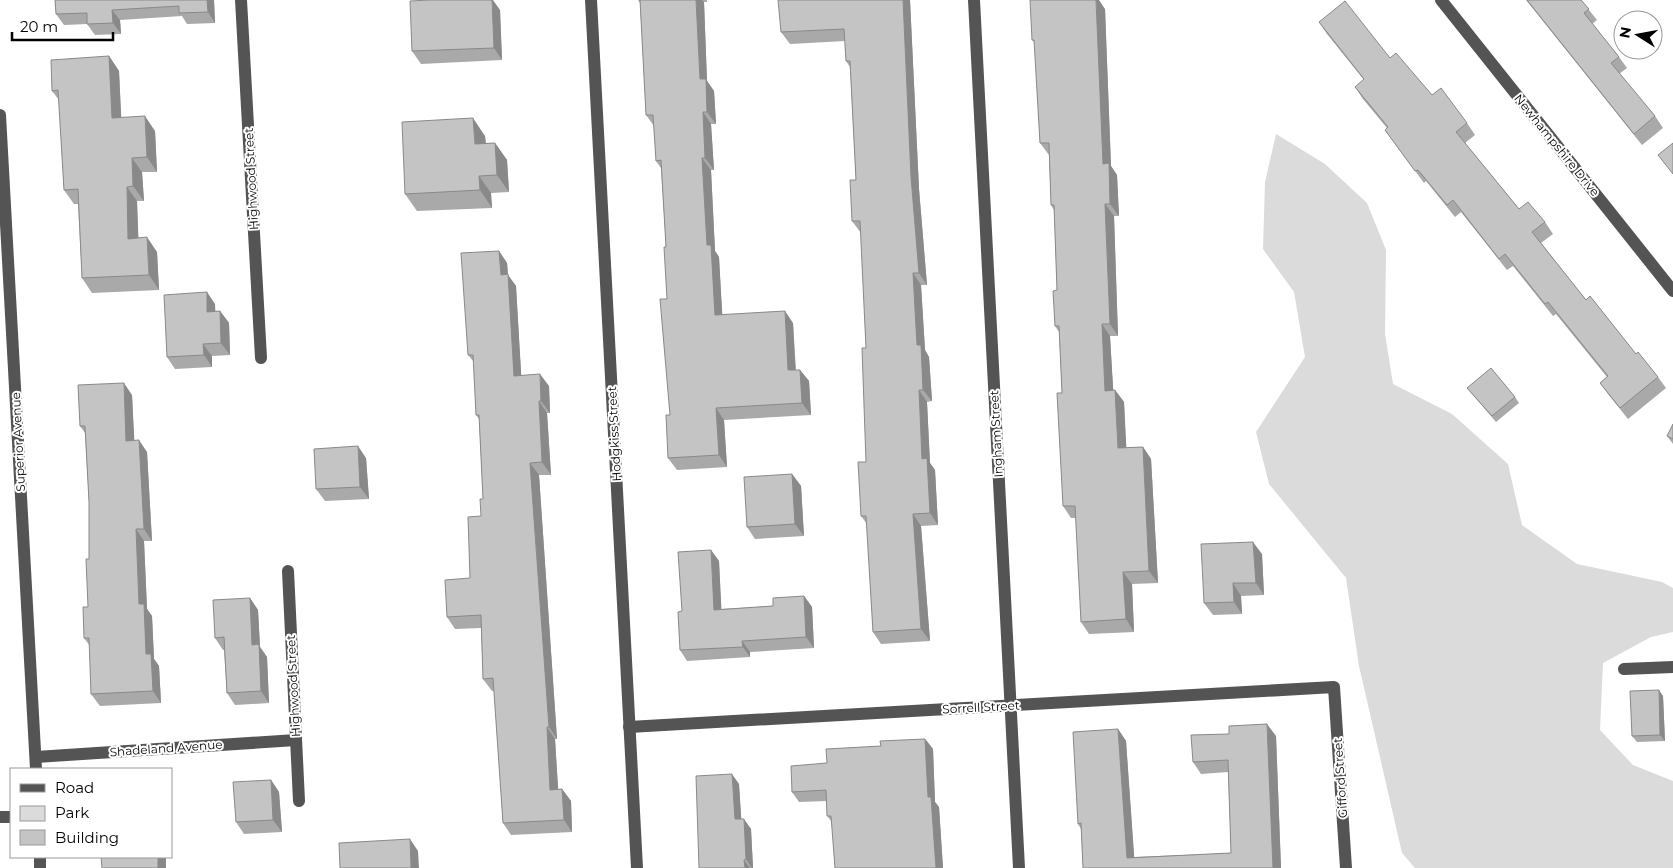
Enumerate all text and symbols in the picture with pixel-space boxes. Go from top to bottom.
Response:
scale bar [12,10,114,42]
north arrow [1613,10,1663,60]
text: 20 m [20,17,58,36]
text: N [1615,25,1635,40]
street label: Newhampshire Drive [1511,91,1603,199]
street label: Highwood Street [241,127,261,230]
street label: Hodgkiss Street [604,386,624,482]
street label: Ingham Street [986,390,1006,478]
street label: Superior Avenue [8,392,28,492]
street label: Highwood Street [283,634,303,737]
street label: Sorrell Street [942,697,1020,717]
street label: Shadeland Avenue [109,737,223,759]
street label: Gifford Street [1330,737,1350,819]
legend [10,768,172,858]
text: Road [55,778,94,797]
text: Park [55,803,89,822]
text: Building [55,828,119,847]

